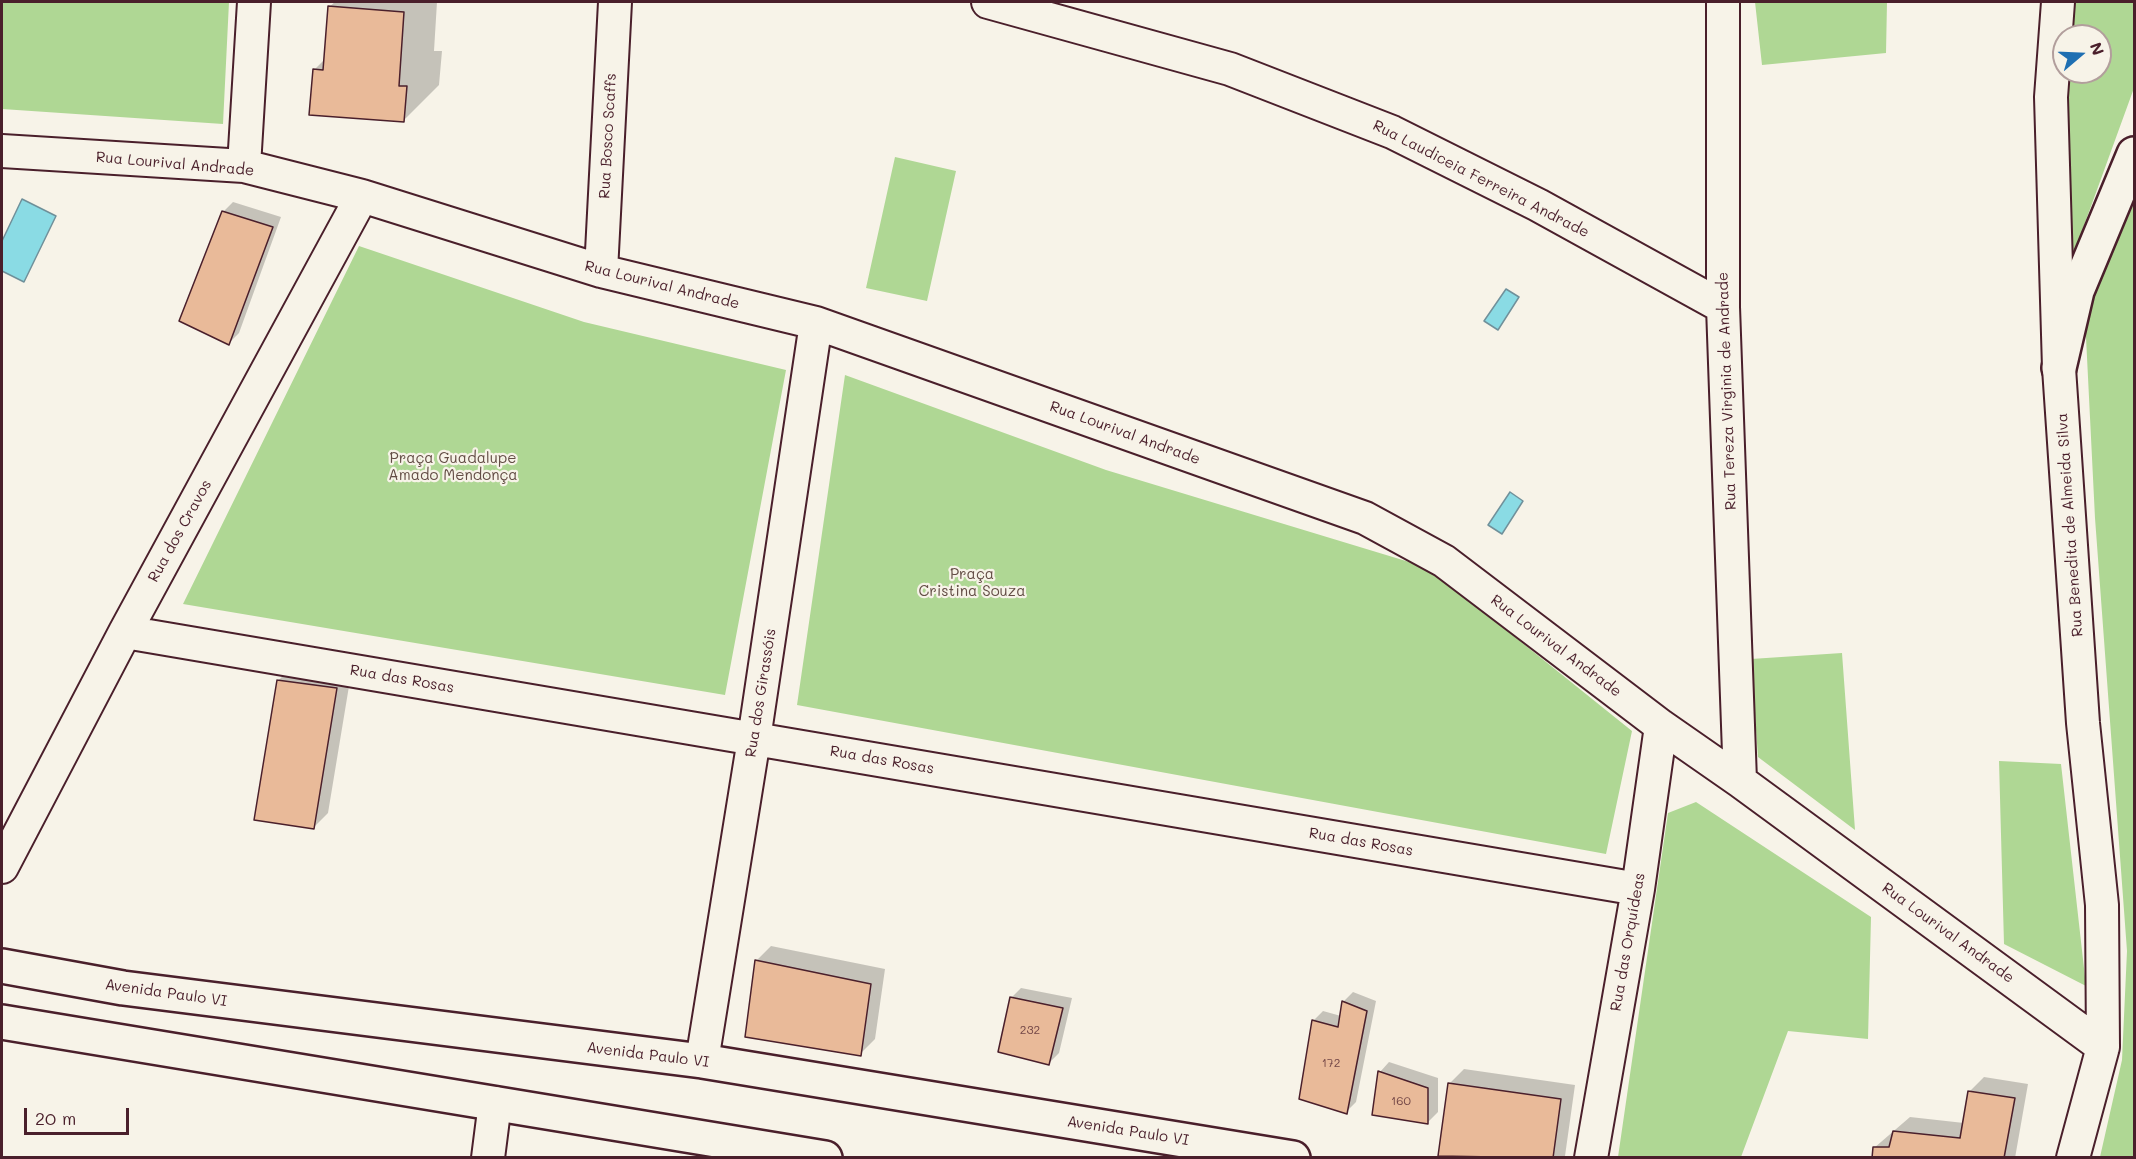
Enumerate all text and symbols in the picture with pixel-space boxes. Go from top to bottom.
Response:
north arrow [2052,24,2112,84]
text: N [2086,39,2110,58]
street label: Rua Bosco Scaffs [596,73,620,199]
street label: Rua Laudiceia Ferreira Andrade [1370,116,1592,242]
street label: Rua Lourival Andrade [95,148,255,180]
street label: Rua Lourival Andrade [583,257,741,313]
street label: Rua Tereza Virginia de Andrade [1714,272,1740,510]
street label: Rua Lourival Andrade [1047,397,1203,469]
street label: Rua Benedita de Almeida Silva [2053,412,2087,638]
park label: Praça Guadalupe Amado Mendonça [388,449,518,484]
street label: Rua dos Cravos [144,477,216,585]
park label: Praça Cristina Souza [919,565,1025,600]
street label: Rua Lourival Andrade [1487,591,1625,701]
street label: Rua dos Girassóis [742,627,780,759]
street label: Rua das Rosas [349,661,455,697]
street label: Rua das Rosas [829,742,935,778]
street label: Rua das Rosas [1308,824,1414,860]
street label: Rua das Orquídeas [1607,871,1649,1013]
street label: Rua Lourival Andrade [1878,879,2018,987]
street label: Avenida Paulo VI [104,976,228,1010]
house number: 232 [1020,1023,1040,1037]
street label: Avenida Paulo VI [586,1039,710,1071]
house number: 172 [1322,1056,1340,1070]
house number: 160 [1391,1094,1411,1108]
scale bar [27,1096,132,1134]
text: 20 m [35,1106,76,1130]
street label: Avenida Paulo VI [1066,1112,1190,1150]

